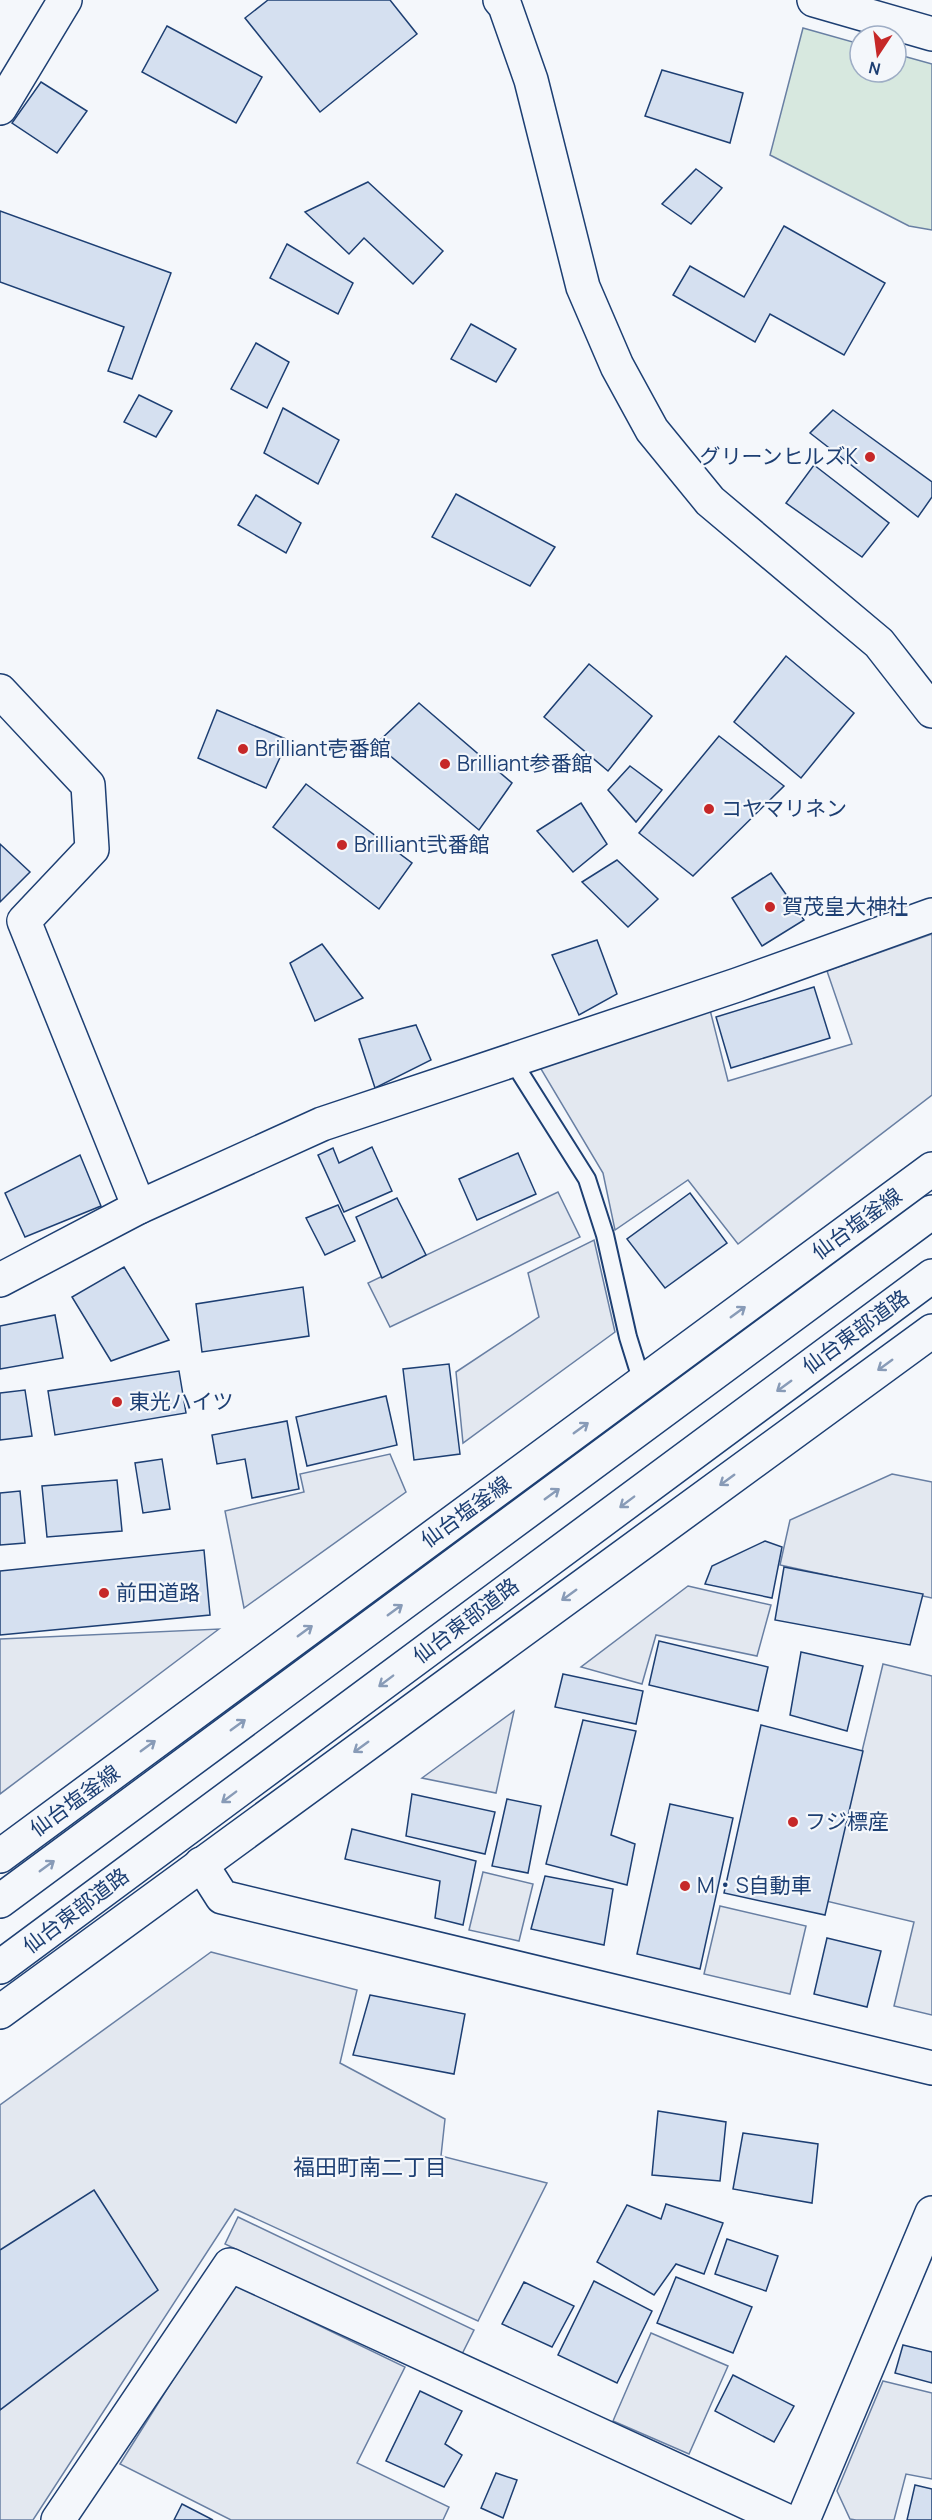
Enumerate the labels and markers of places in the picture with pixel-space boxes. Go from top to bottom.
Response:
place label: グリーンヒルズK [700,442,859,470]
marker: グリーンヒルズK [863,450,877,464]
place label: Brilliant壱番館 [255,734,391,762]
marker: Brilliant壱番館 [236,742,250,756]
place label: Brilliant参番館 [457,749,593,777]
marker: Brilliant参番館 [438,757,452,771]
place label: コヤマリネン [721,794,847,822]
marker: コヤマリネン [702,802,716,816]
place label: Brilliant弐番館 [354,830,490,858]
marker: Brilliant弐番館 [335,838,349,852]
place label: 賀茂皇大神社 [782,892,908,920]
marker: 賀茂皇大神社 [763,900,777,914]
place label: 東光ハイツ [129,1387,234,1415]
marker: 東光ハイツ [110,1395,124,1409]
place label: 前田道路 [116,1578,200,1606]
marker: 前田道路 [97,1586,111,1600]
place label: フジ標産 [805,1807,889,1835]
marker: フジ標産 [786,1815,800,1829]
place label: M・S自動車 [697,1871,812,1899]
marker: M・S自動車 [678,1879,692,1893]

